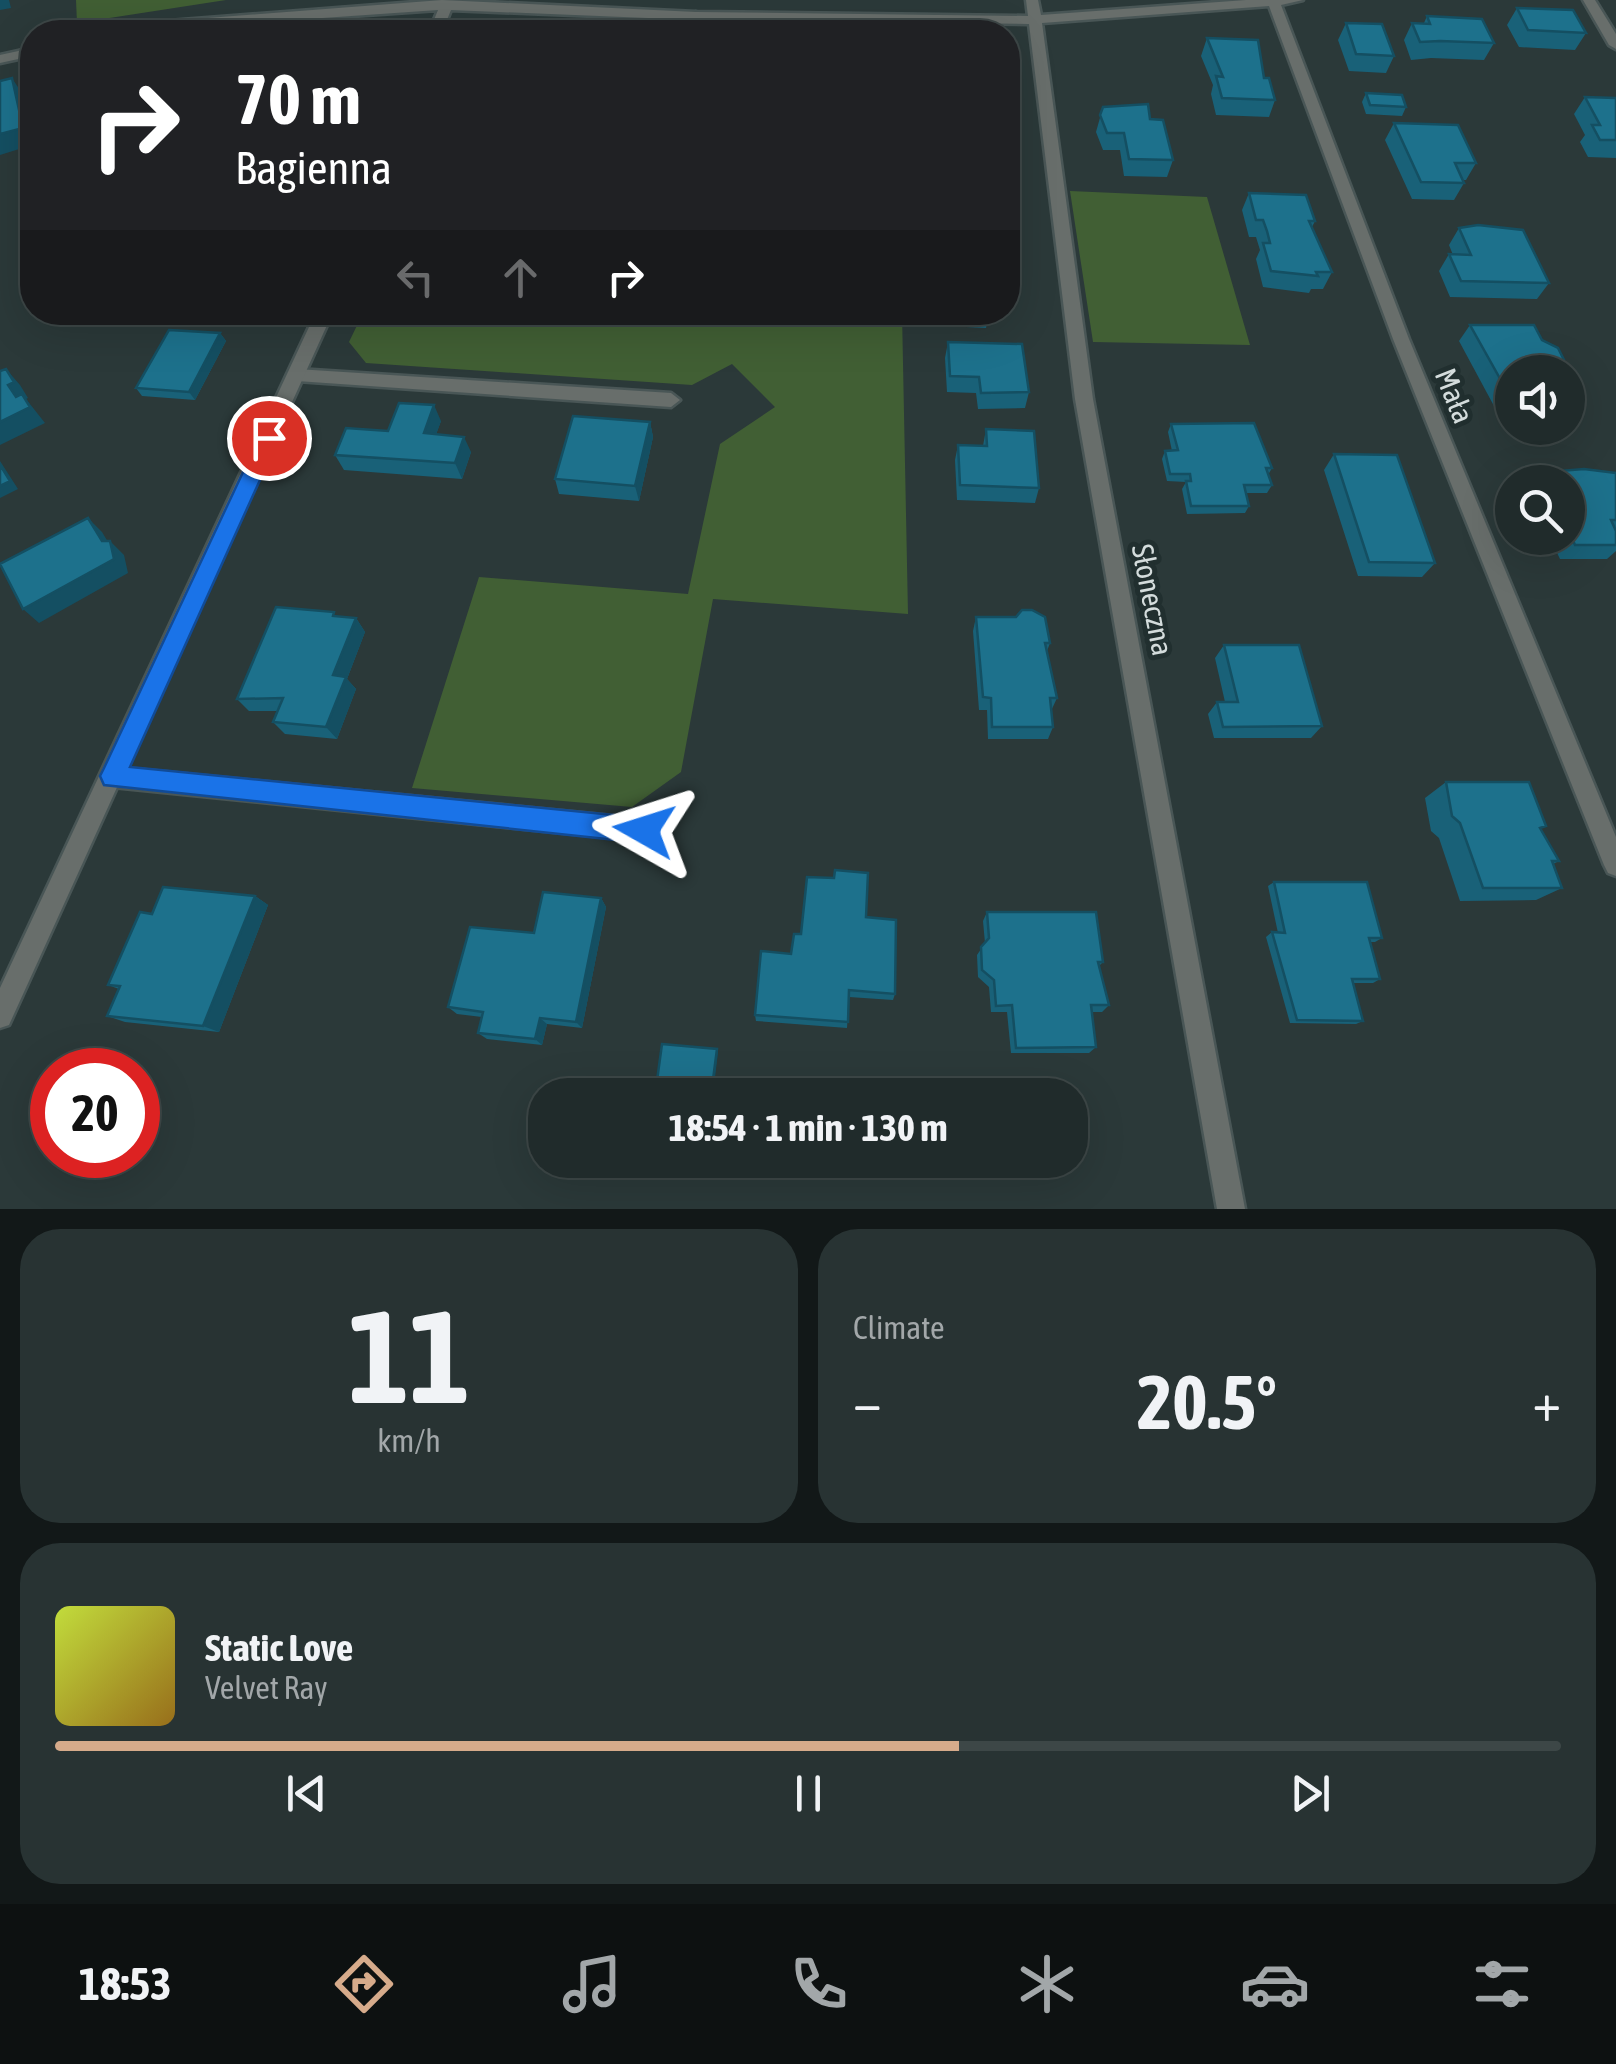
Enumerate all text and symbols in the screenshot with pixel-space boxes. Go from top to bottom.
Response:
text: 70 m [235,59,361,139]
icon: right [70,60,200,190]
text: Bagienna [235,142,392,194]
icon: left [388,250,443,305]
icon: ahead [493,250,548,305]
icon: right [598,250,653,305]
map controls [1495,355,1585,555]
button: sound [1495,355,1585,445]
street label: Mała [1429,363,1481,428]
pin [227,396,312,481]
icon: arrive [242,411,297,466]
button: search [1495,465,1585,555]
street label: Słoneczna [1126,541,1180,658]
position arrow [592,778,696,882]
speed limit sign: 20 [30,1048,160,1178]
text: 18:54 · 1 min · 130 m [668,1106,948,1149]
text: 11 [348,1282,470,1431]
text: Climate [853,1309,945,1346]
text: 20.5° [1137,1359,1277,1445]
text: − [853,1370,882,1433]
text: + [1532,1370,1561,1433]
text: km/h [377,1422,441,1459]
text: Static Love [205,1626,353,1669]
text: Velvet Ray [205,1669,327,1706]
icon: previous [279,1766,334,1821]
icon: pause [781,1766,836,1821]
icon: next [1283,1766,1338,1821]
icon: directions [329,1949,399,2019]
icon: music [557,1949,627,2019]
icon: phone [784,1949,854,2019]
icon: climate [1012,1949,1082,2019]
icon: car [1240,1949,1310,2019]
icon: filters [1467,1949,1537,2019]
text: 18:53 [79,1958,171,2010]

